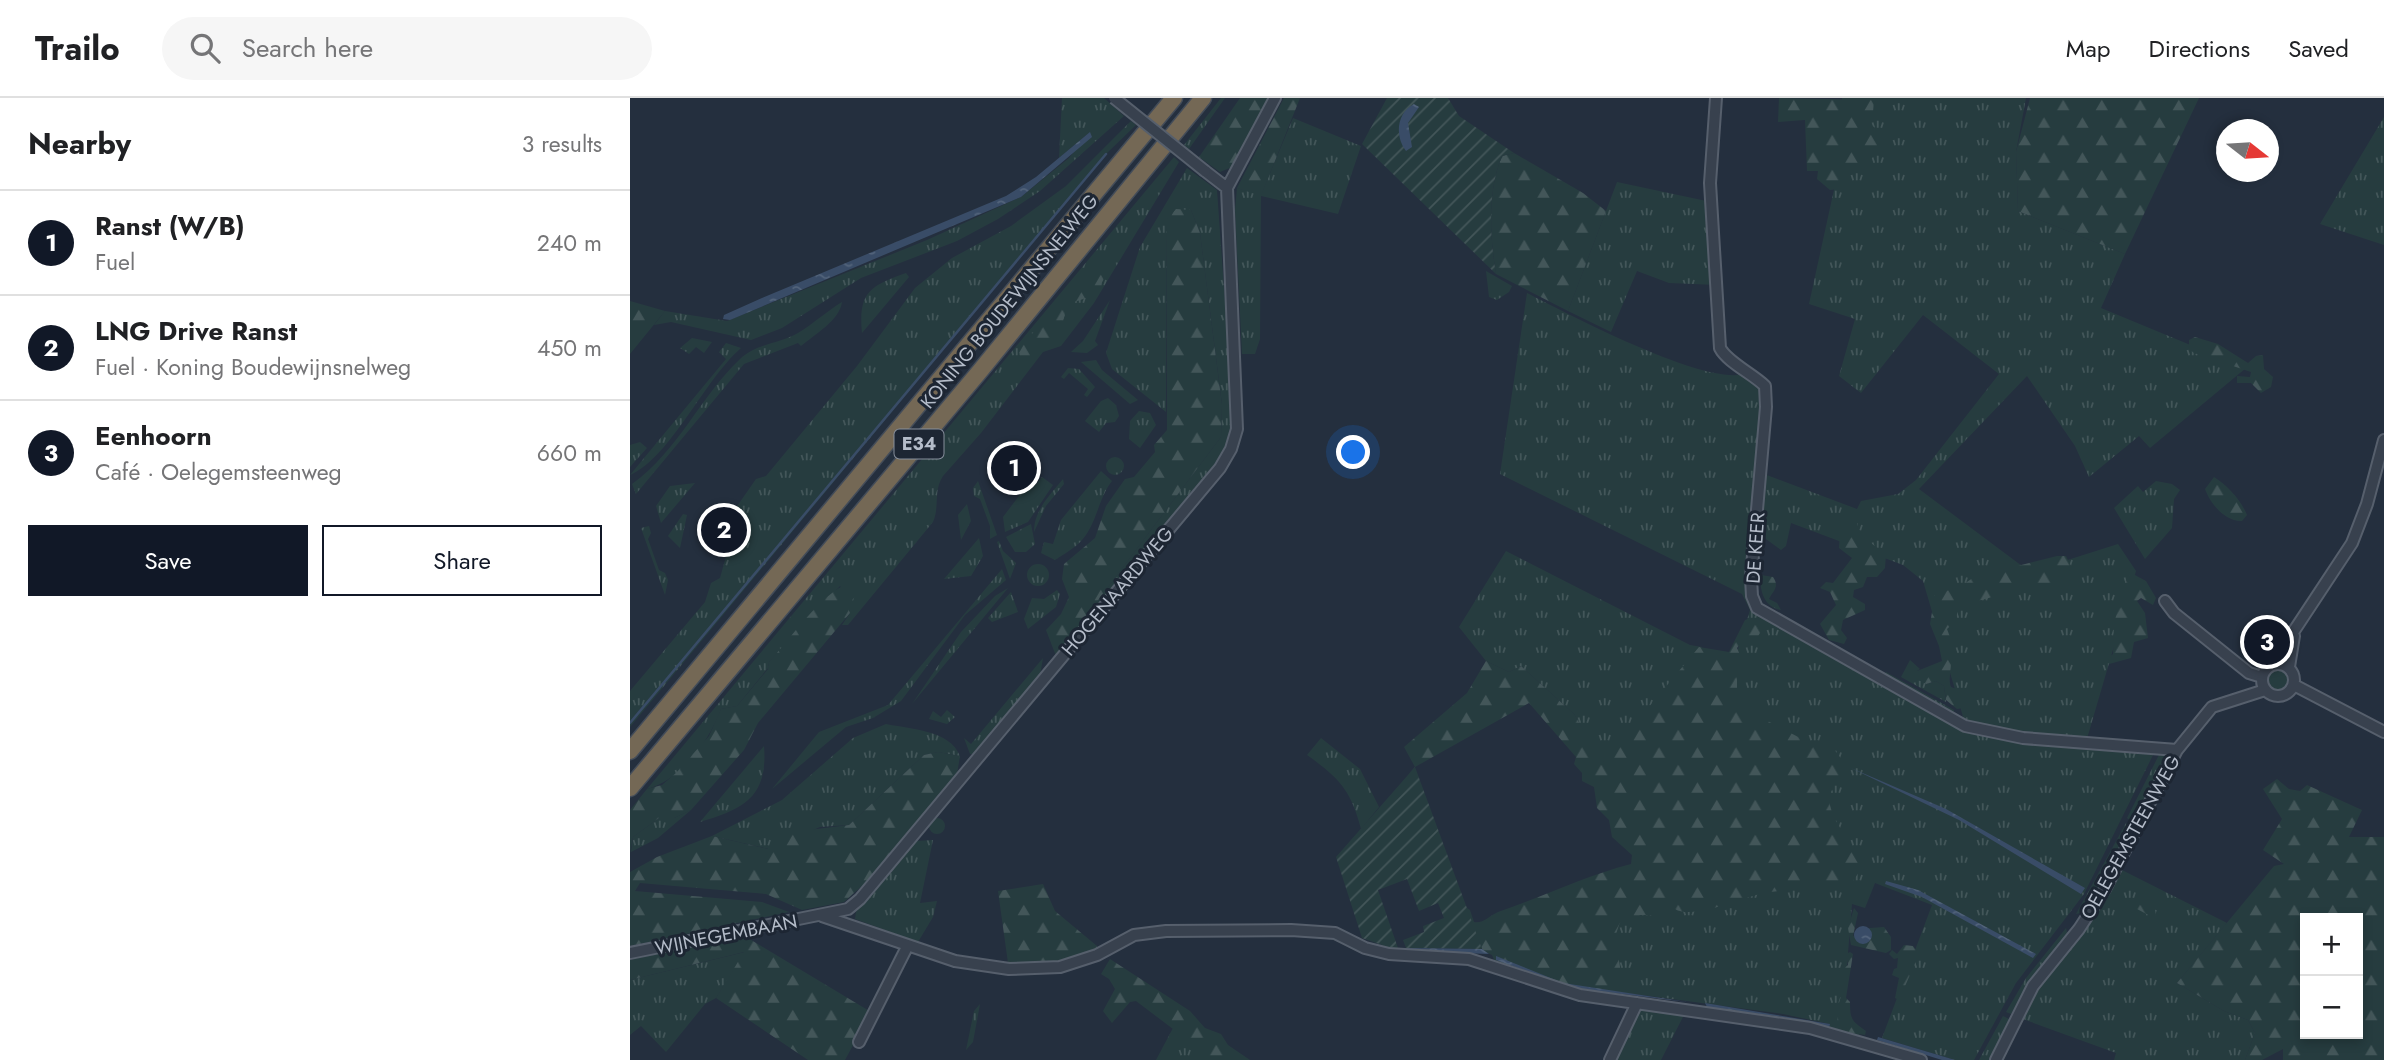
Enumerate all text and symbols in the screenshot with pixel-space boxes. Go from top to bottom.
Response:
search box [162,17,652,80]
text: Trailo [35,25,120,72]
icon: search [186,29,224,67]
text: Search here [242,29,373,67]
text: Map [2066,31,2111,66]
text: Directions [2149,31,2250,66]
text: Saved [2288,31,2349,66]
north arrow [2216,119,2279,182]
text: Nearby [28,122,131,165]
text: 3 results [522,127,602,161]
street label: KONING BOUDEWIJNSNELWEG [914,188,1105,414]
text: Ranst (W/B) [95,207,245,245]
text: 1 [45,226,57,260]
text: 240 m [537,226,602,260]
text: Fuel [95,245,135,279]
text: LNG Drive Ranst [95,312,297,350]
text: 2 [43,331,59,365]
text: 450 m [537,331,602,365]
text: Fuel · Koning Boudewijnsnelweg [95,350,411,384]
text: Eenhoorn [95,417,212,455]
road number: E34 [894,430,944,458]
your location [1336,435,1370,469]
text: 3 [44,436,58,470]
text: 660 m [537,436,602,470]
pin: 1 [991,442,1037,494]
text: Café · Oelegemsteenweg [95,455,342,489]
pin: 2 [701,504,747,556]
street label: DE KEER [1740,511,1771,585]
street label: HOGENAARDWEG [1055,521,1180,662]
button: Save [28,525,308,596]
button: Share [322,525,602,596]
pin: 3 [2244,616,2290,668]
street label: OELEGEMSTEENWEG [2074,750,2187,924]
street label: WIJNEGEMBAAN [653,907,800,962]
map controls [2300,913,2363,1039]
button: + [2300,913,2363,976]
button: − [2300,976,2363,1039]

